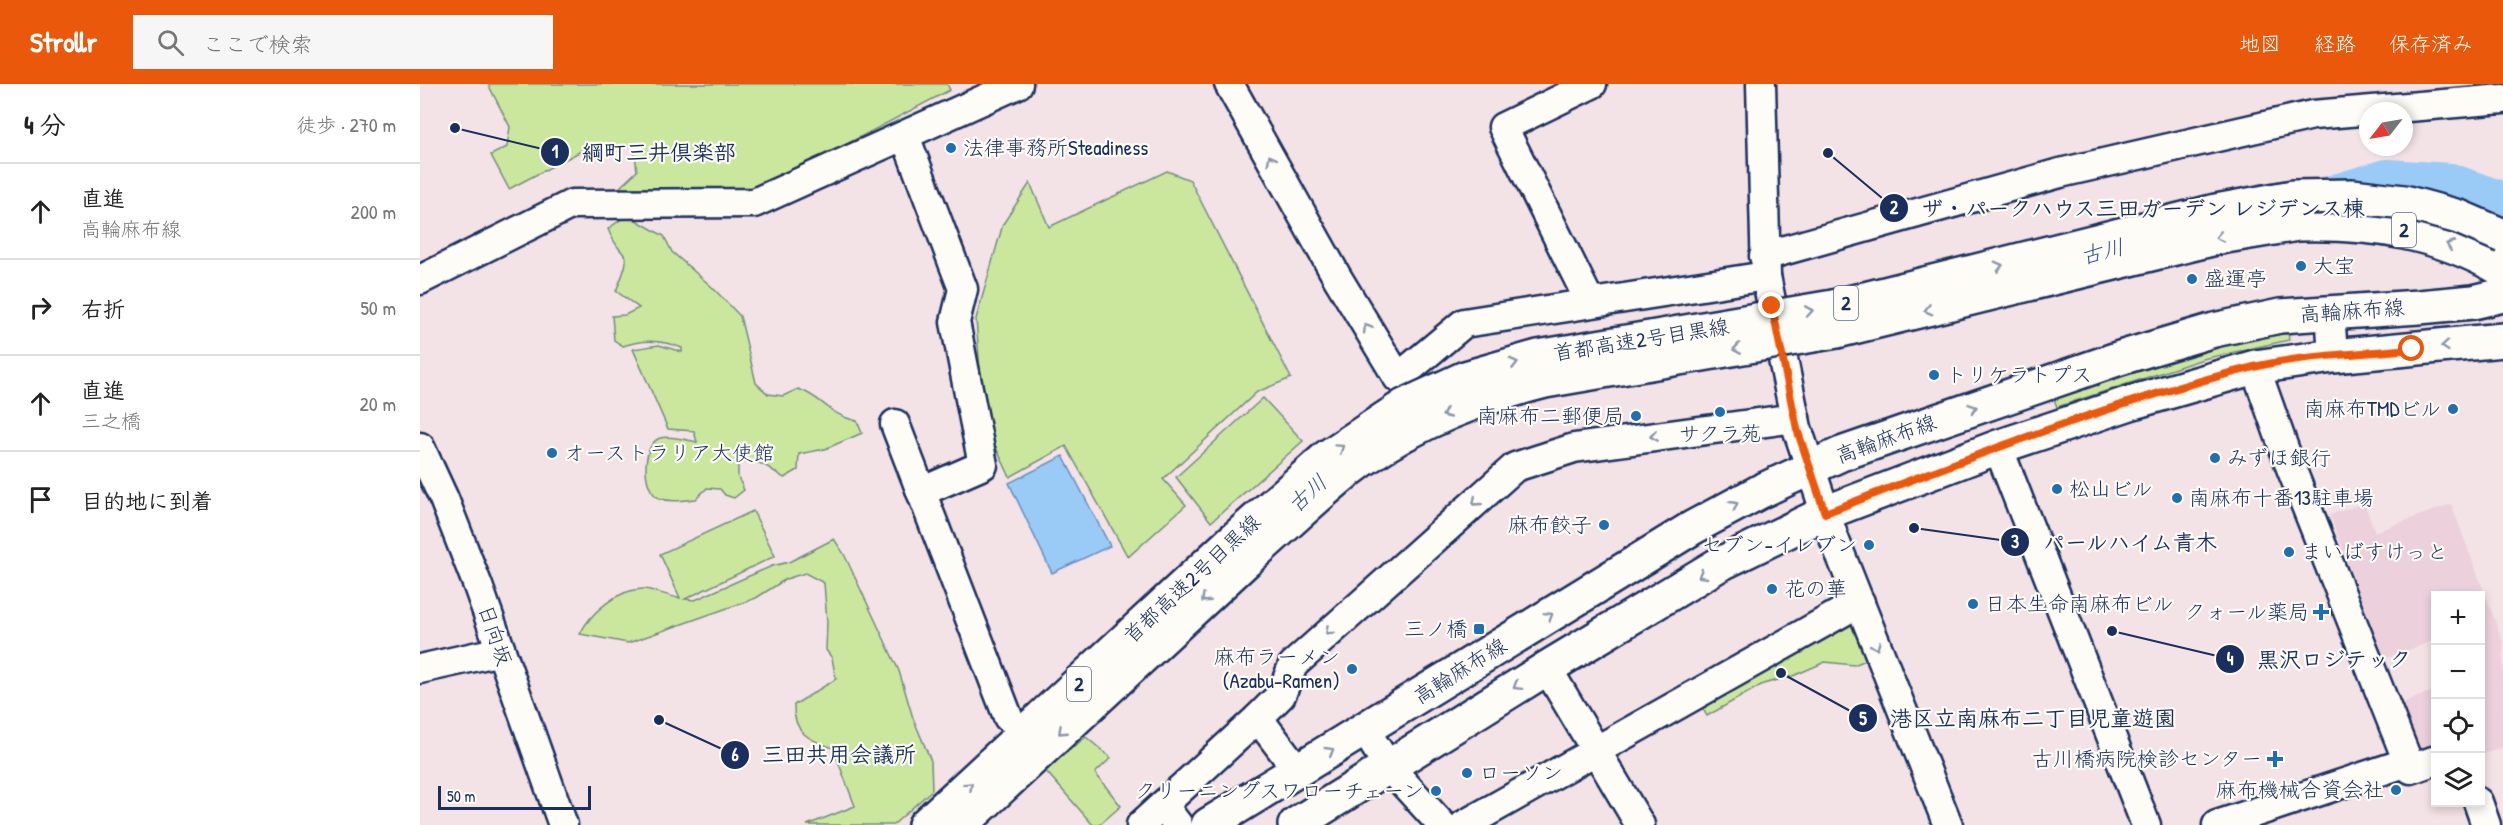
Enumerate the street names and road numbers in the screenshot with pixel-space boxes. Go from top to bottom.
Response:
road number: 2 [2392,213,2416,247]
road number: 2 [1834,286,1858,320]
street label: 高輪麻布線 [2299,292,2405,329]
street label: 首都高速2号目黒線 [1551,311,1731,368]
street label: 高輪麻布線 [1832,407,1940,470]
street label: 首都高速2号目黒線 [1117,507,1267,650]
street label: 日向坂 [472,600,519,669]
street label: 高輪麻布線 [1408,630,1512,711]
road number: 2 [1067,667,1091,701]

